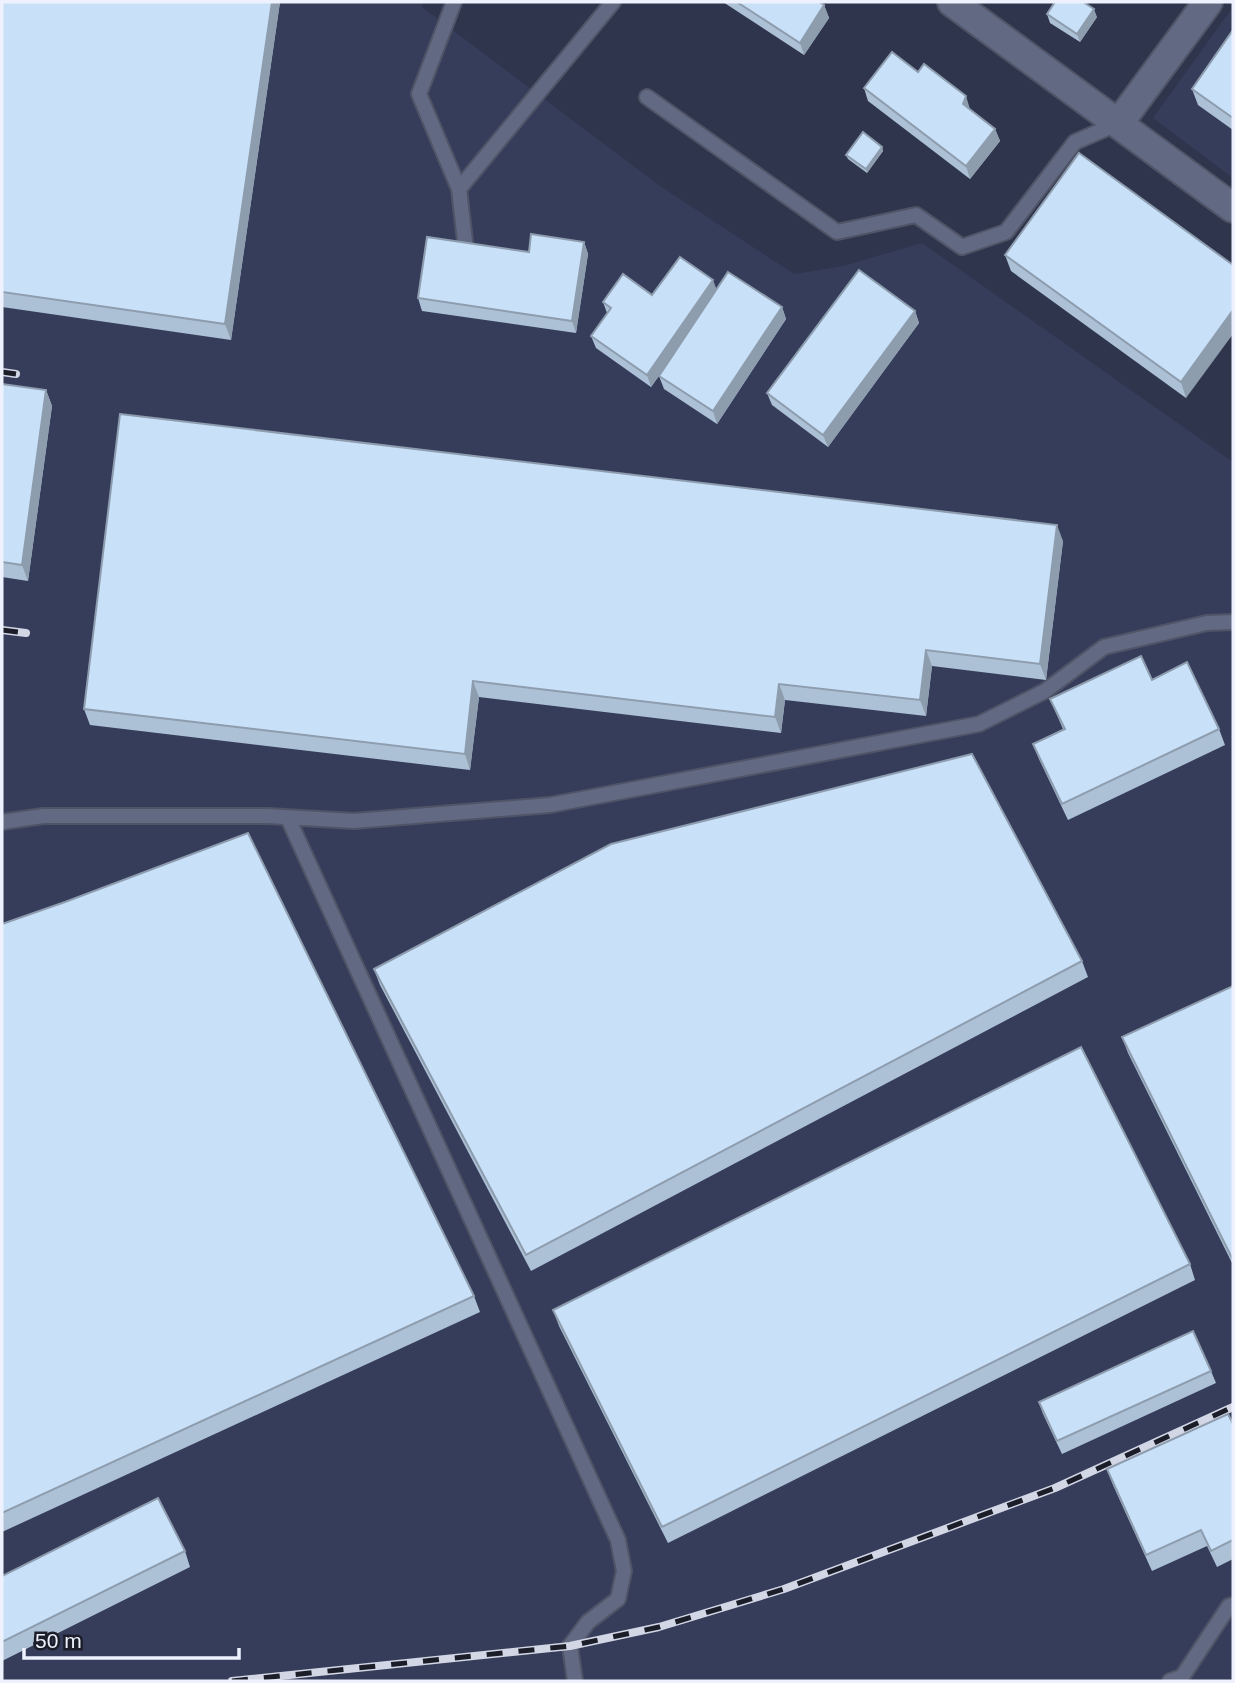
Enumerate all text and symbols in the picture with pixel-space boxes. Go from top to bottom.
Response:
scale bar [24,1616,240,1660]
text: 50 m [35,1629,82,1652]

